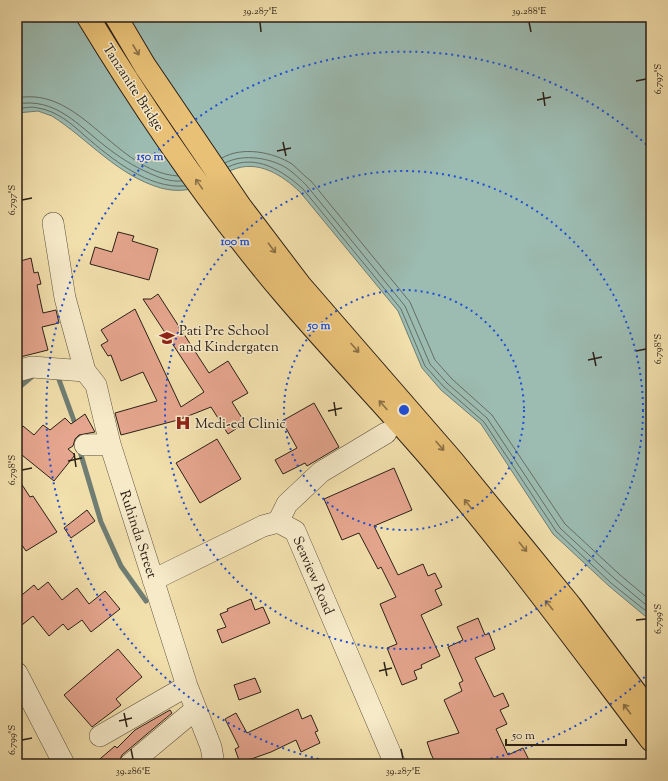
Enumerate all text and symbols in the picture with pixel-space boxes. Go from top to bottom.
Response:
text: 39.287°E [243,4,277,19]
text: 39.288°E [512,4,546,19]
street label: Tanzanite Bridge [97,40,168,136]
one-way arrow [132,44,140,55]
text: 6.797°S [651,64,666,94]
text: 150 m [135,148,164,166]
one-way arrow [195,178,203,189]
text: 6.797°S [5,185,20,215]
text: 100 m [219,233,250,251]
one-way arrow [268,243,276,254]
text: 50 m [307,317,331,335]
place label: Pati Pre School and Kindergaten [179,322,279,358]
school or university icon: Pati Pre School and Kindergaten [158,329,176,347]
text: 6.798°S [651,334,666,364]
one-way arrow [350,343,359,353]
one-way arrow [378,400,388,410]
centre of rings [397,403,411,417]
hospital icon: Medi-ed Clinic [174,414,192,432]
place label: Medi-ed Clinic [195,415,286,435]
one-way arrow [436,441,445,451]
text: 6.798°S [5,455,20,485]
street label: Ruhinda Street [113,488,161,581]
one-way arrow [463,498,472,509]
street label: Seaview Road [287,533,338,618]
one-way arrow [518,541,527,552]
one-way arrow [544,600,553,611]
text: 6.799°S [651,604,666,634]
one-way arrow [623,703,632,714]
scale bar [506,721,626,747]
text: 6.799°S [5,725,20,755]
text: 50 m [511,727,535,745]
text: 39.286°E [116,764,150,779]
text: 39.287°E [386,764,420,779]

